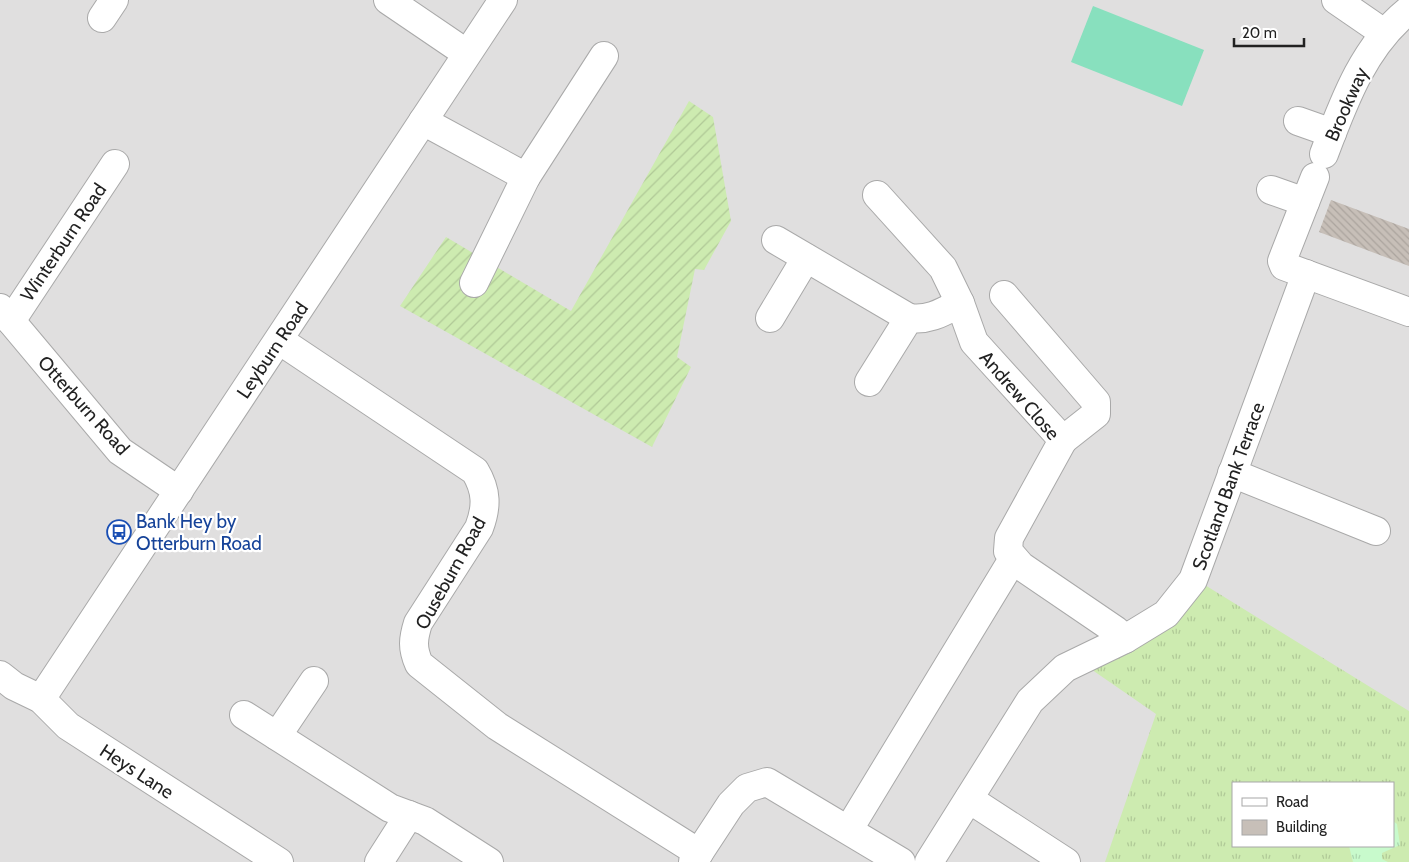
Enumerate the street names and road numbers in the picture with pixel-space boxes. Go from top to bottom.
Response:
street label: Brookway [1320,63,1373,145]
street label: Winterburn Road [16,179,111,306]
street label: Leyburn Road [232,298,313,403]
street label: Andrew Close [975,346,1065,445]
street label: Otterburn Road [33,351,134,460]
street label: Scotland Bank Terrace [1187,399,1270,573]
street label: Ouseburn Road [410,513,491,633]
street label: Heys Lane [95,739,178,804]

